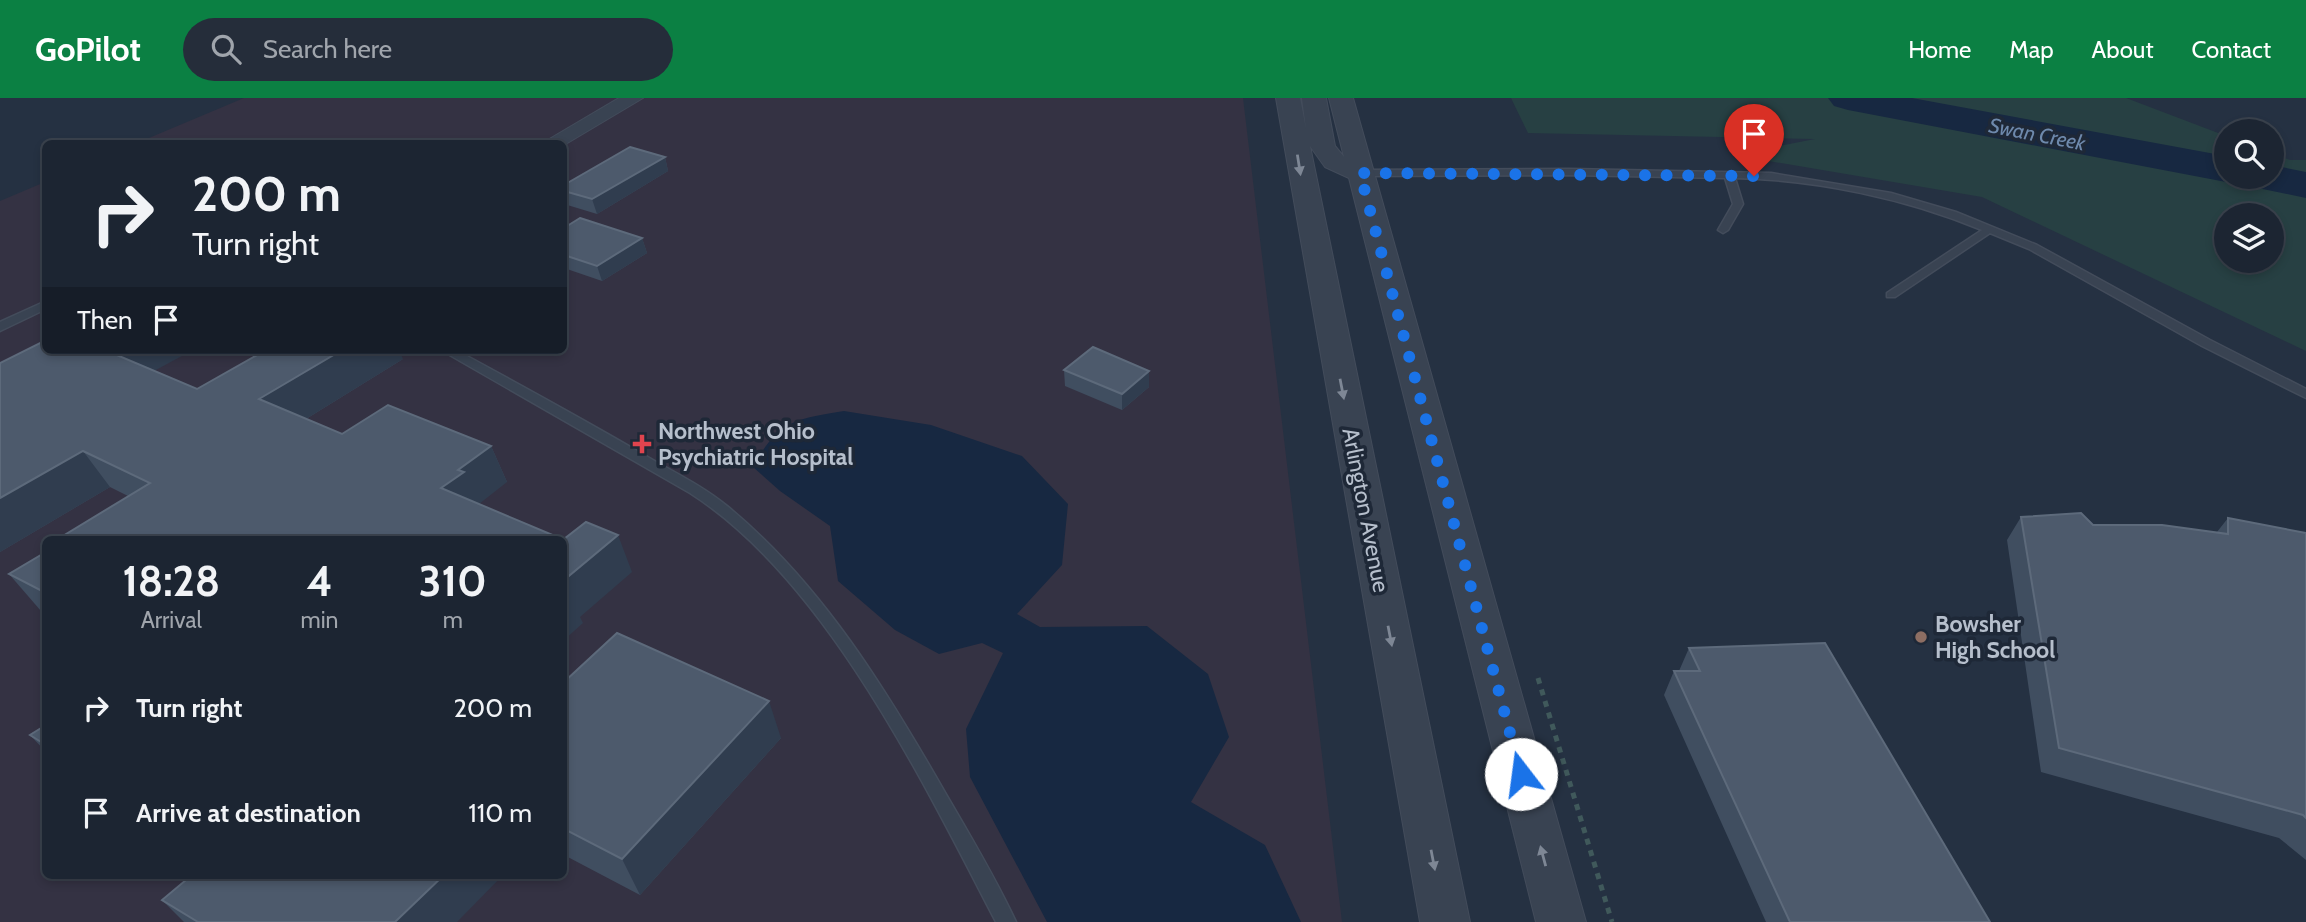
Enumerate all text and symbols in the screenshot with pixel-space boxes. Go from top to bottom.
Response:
search box [183,18,673,81]
text: GoPilot [35,29,141,69]
icon: search [207,30,245,68]
text: Search here [263,33,392,65]
text: Home [1908,35,1971,64]
text: Map [2009,35,2054,64]
text: About [2092,35,2154,64]
text: Contact [2192,35,2271,64]
pin [1724,104,1784,176]
water label: Swan Creek [1987,112,2088,156]
icon: arrive [1735,115,1773,153]
map controls [2214,119,2284,273]
button: search [2214,119,2284,189]
one-way arrow [1294,154,1305,176]
text: 200 m [192,164,341,223]
icon: right [77,168,168,259]
button: layers [2214,203,2284,273]
text: Turn right [192,224,319,263]
icon: arrive [147,301,185,339]
text: Then [77,304,133,336]
one-way arrow [1337,378,1348,400]
place label: Northwest Ohio Psychiatric Hospital [658,417,853,471]
street label: Arlington Avenue [1336,425,1396,595]
marker: Northwest Ohio Psychiatric Hospital [632,434,652,454]
text: 18:28 [122,555,220,607]
text: 4 [306,555,333,607]
text: 310 [419,555,487,607]
text: Arrival [141,606,202,634]
text: min [301,606,338,634]
text: m [443,606,463,634]
place label: Bowsher High School [1935,610,2055,664]
one-way arrow [1385,625,1396,647]
marker: Bowsher High School [1913,629,1929,645]
icon: right [77,689,115,727]
text: Turn right [136,692,242,724]
text: 200 m [453,692,532,724]
position arrow [1484,737,1558,811]
icon: arrive [77,794,115,832]
text: Arrive at destination [136,797,361,829]
text: 110 m [468,797,532,829]
one-way arrow [1537,845,1548,867]
one-way arrow [1428,849,1439,871]

